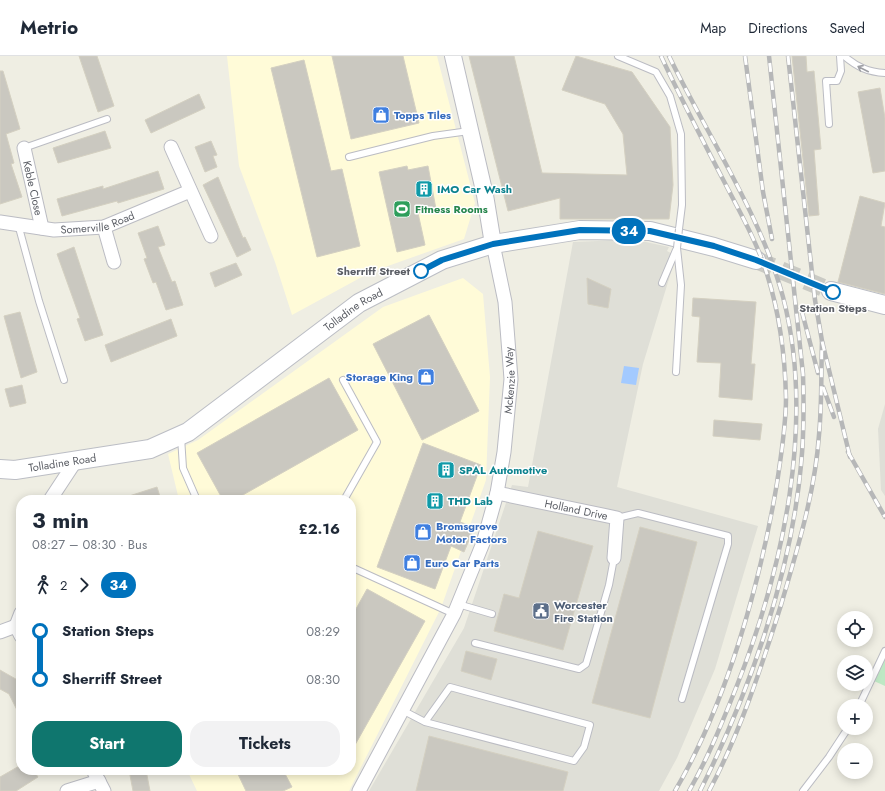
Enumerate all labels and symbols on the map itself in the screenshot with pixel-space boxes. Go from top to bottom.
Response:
one-way arrow [857,64,869,72]
shop icon: Topps Tiles [371,105,391,125]
place label: Topps Tiles [394,107,451,123]
street label: Keble Close [19,159,47,217]
building icon: IMO Car Wash [414,179,434,199]
place label: IMO Car Wash [437,181,512,197]
sports icon: Fitness Rooms [392,199,412,219]
place label: Fitness Rooms [415,201,488,217]
street label: Somerville Road [60,207,137,238]
line badge: 34 [611,218,647,244]
place label: Sherriff Street [337,263,410,279]
marker: Sherriff Street [413,263,429,279]
street label: Tolladine Road [320,284,385,335]
marker: Station Steps [825,284,841,300]
place label: Station Steps [799,300,867,316]
street label: Mckenzie Way [500,346,519,415]
shop icon: Storage King [416,367,436,387]
place label: Storage King [346,369,413,385]
street label: Tolladine Road [28,449,97,476]
building icon: SPAL Automotive [436,460,456,480]
place label: SPAL Automotive [459,462,547,478]
building icon: THD Lab [425,491,445,511]
place label: THD Lab [448,493,493,509]
street label: Holland Drive [543,495,610,524]
place label: Bromsgrove Motor Factors [436,518,507,547]
shop icon: Bromsgrove Motor Factors [413,522,433,542]
shop icon: Euro Car Parts [402,553,422,573]
place label: Euro Car Parts [425,555,499,571]
place label: Worcester Fire Station [554,597,613,626]
public building icon: Worcester Fire Station [531,601,551,621]

